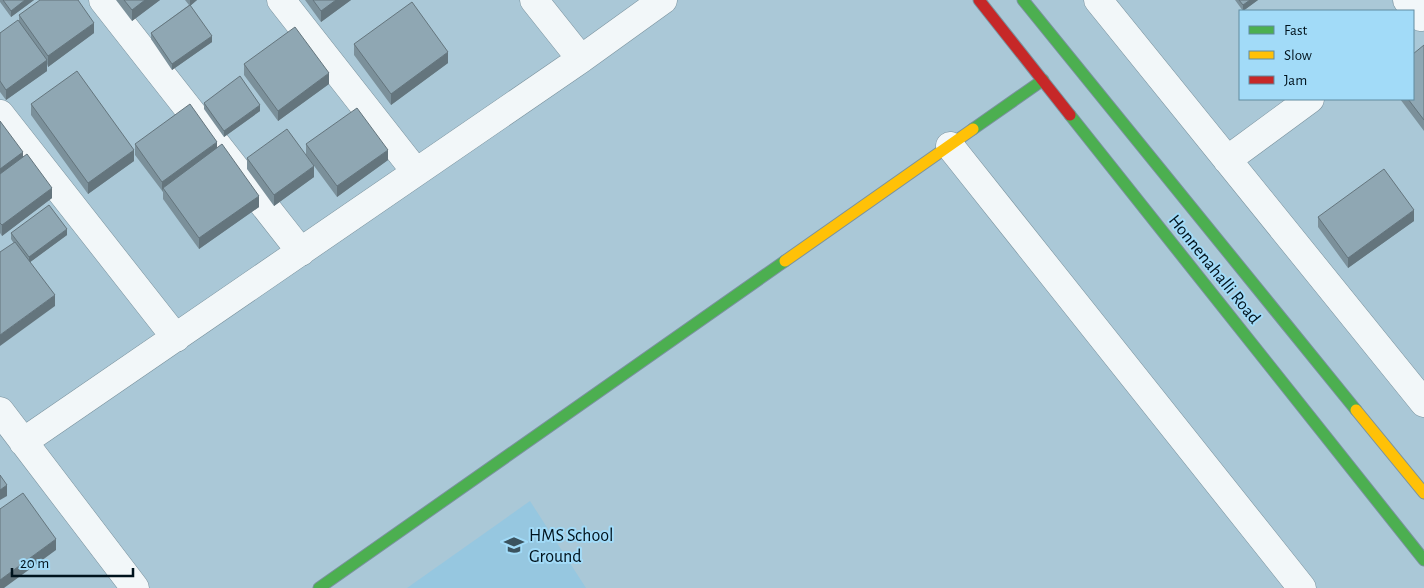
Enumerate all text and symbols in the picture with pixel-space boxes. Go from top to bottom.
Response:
legend [1239,10,1414,100]
text: Fast [1284,23,1308,38]
text: Slow [1284,48,1312,63]
text: Jam [1284,73,1307,88]
street label: Honnenahalli Road [1165,212,1264,328]
place label: HMS School Ground [529,527,614,566]
school or university icon: HMS School Ground [503,534,525,556]
scale bar [12,546,134,578]
text: 20 m [20,556,49,571]

